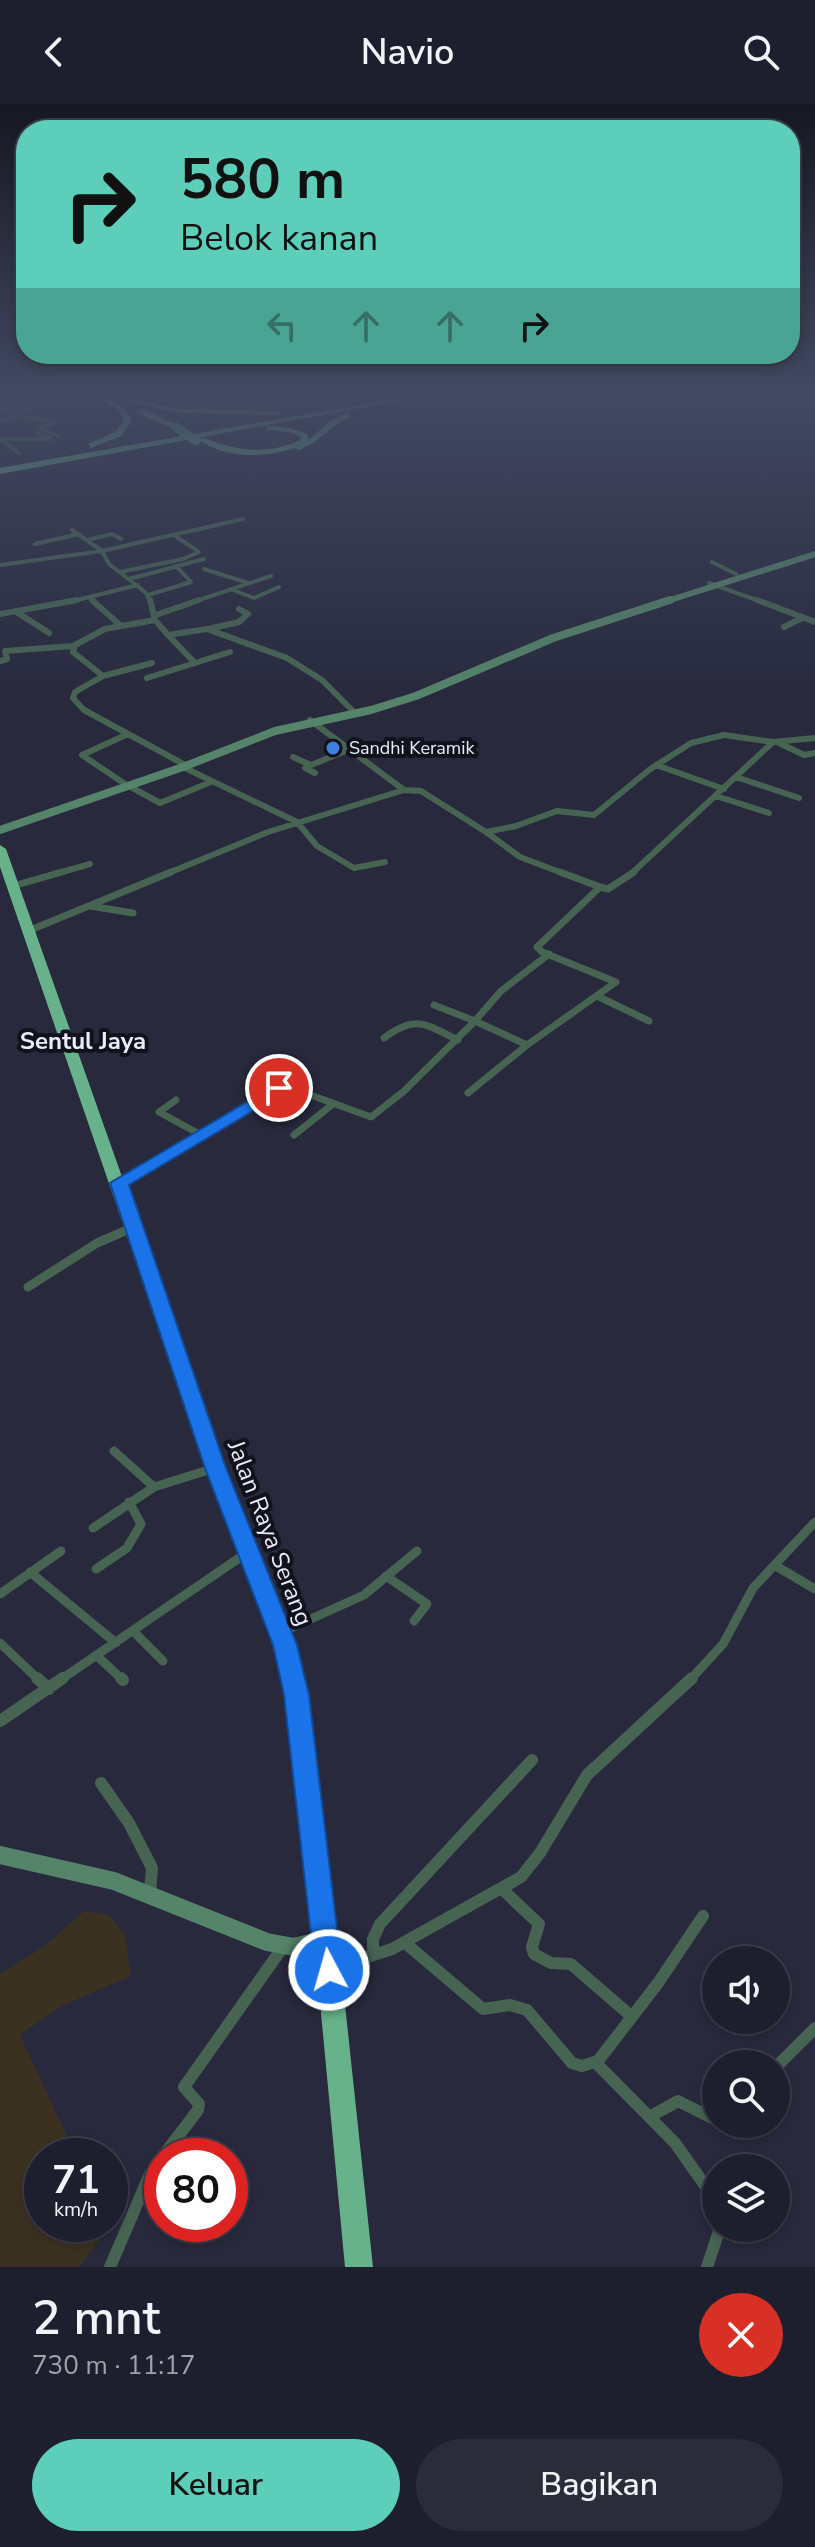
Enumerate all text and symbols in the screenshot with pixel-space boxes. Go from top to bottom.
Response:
text: Navio [361,28,454,77]
icon: back [32,30,76,74]
icon: search [739,30,783,74]
text: 580 m [180,141,345,218]
icon: right [48,152,152,256]
text: Belok kanan [180,214,378,263]
icon: left [260,304,304,348]
icon: ahead [344,304,388,348]
icon: ahead [428,304,472,348]
icon: right [512,304,556,348]
place label: Sandhi Keramik [349,736,475,760]
marker: Sandhi Keramik [324,739,342,757]
district label: Sentul Jaya [20,1025,146,1057]
pin [245,1054,313,1122]
icon: arrive [257,1066,301,1110]
street label: Jalan Raya Serang [220,1435,320,1630]
position arrow [287,1928,371,2012]
map controls [702,1946,790,2242]
button: sound [702,1946,790,2034]
button: search [702,2050,790,2138]
speed limit sign: 80 [144,2138,248,2242]
text: 71 [52,2153,100,2207]
button: layers [702,2154,790,2242]
text: km/h [54,2196,98,2223]
text: 2 mnt [32,2285,160,2351]
button: close [699,2293,783,2377]
text: 730 m · 11:17 [32,2348,195,2383]
button: Keluar [32,2439,400,2531]
button: Bagikan [416,2439,783,2531]

